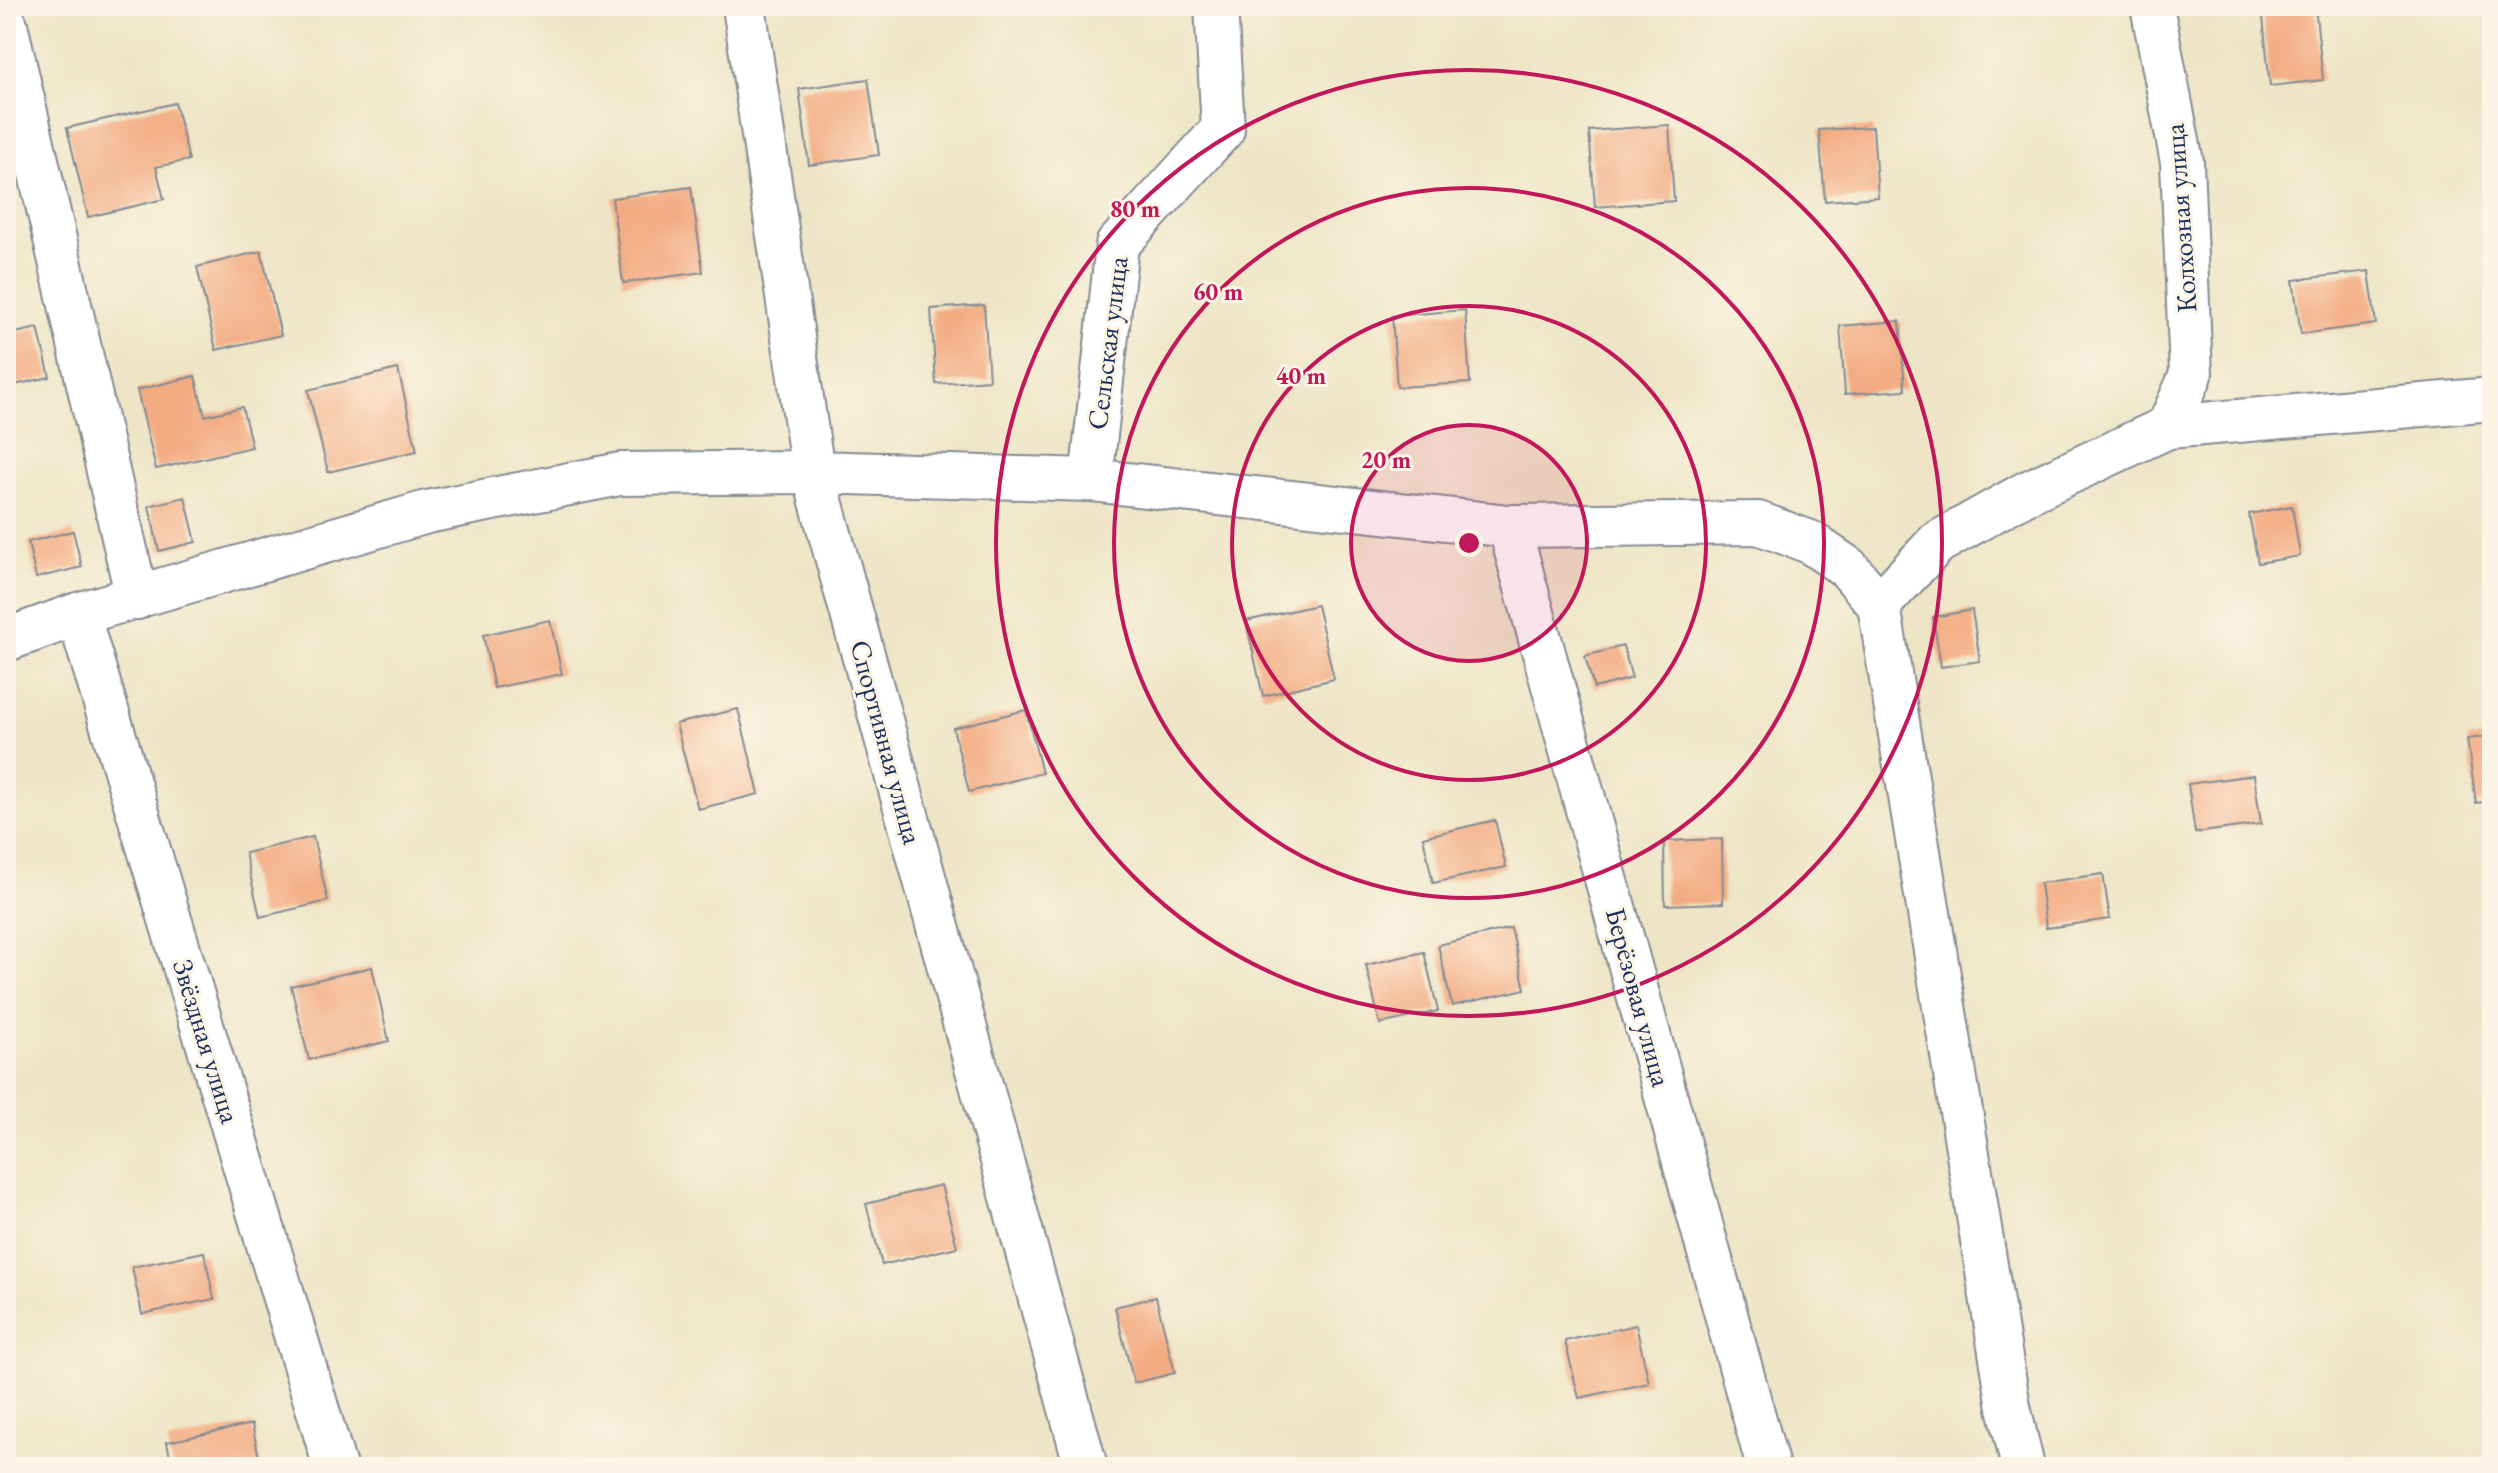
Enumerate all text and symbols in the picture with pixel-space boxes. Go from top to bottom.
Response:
street label: Колхозная улица [2155,121,2205,314]
text: 80 m [1110,193,1160,224]
street label: Сельская улица [1079,254,1136,432]
text: 60 m [1193,276,1243,307]
text: 40 m [1276,360,1326,391]
text: 20 m [1361,444,1411,475]
centre of rings [1455,529,1483,557]
street label: Спортивная улица [842,636,932,849]
street label: Берёзовая улица [1598,904,1680,1091]
street label: Звёздная улица [165,955,249,1128]

